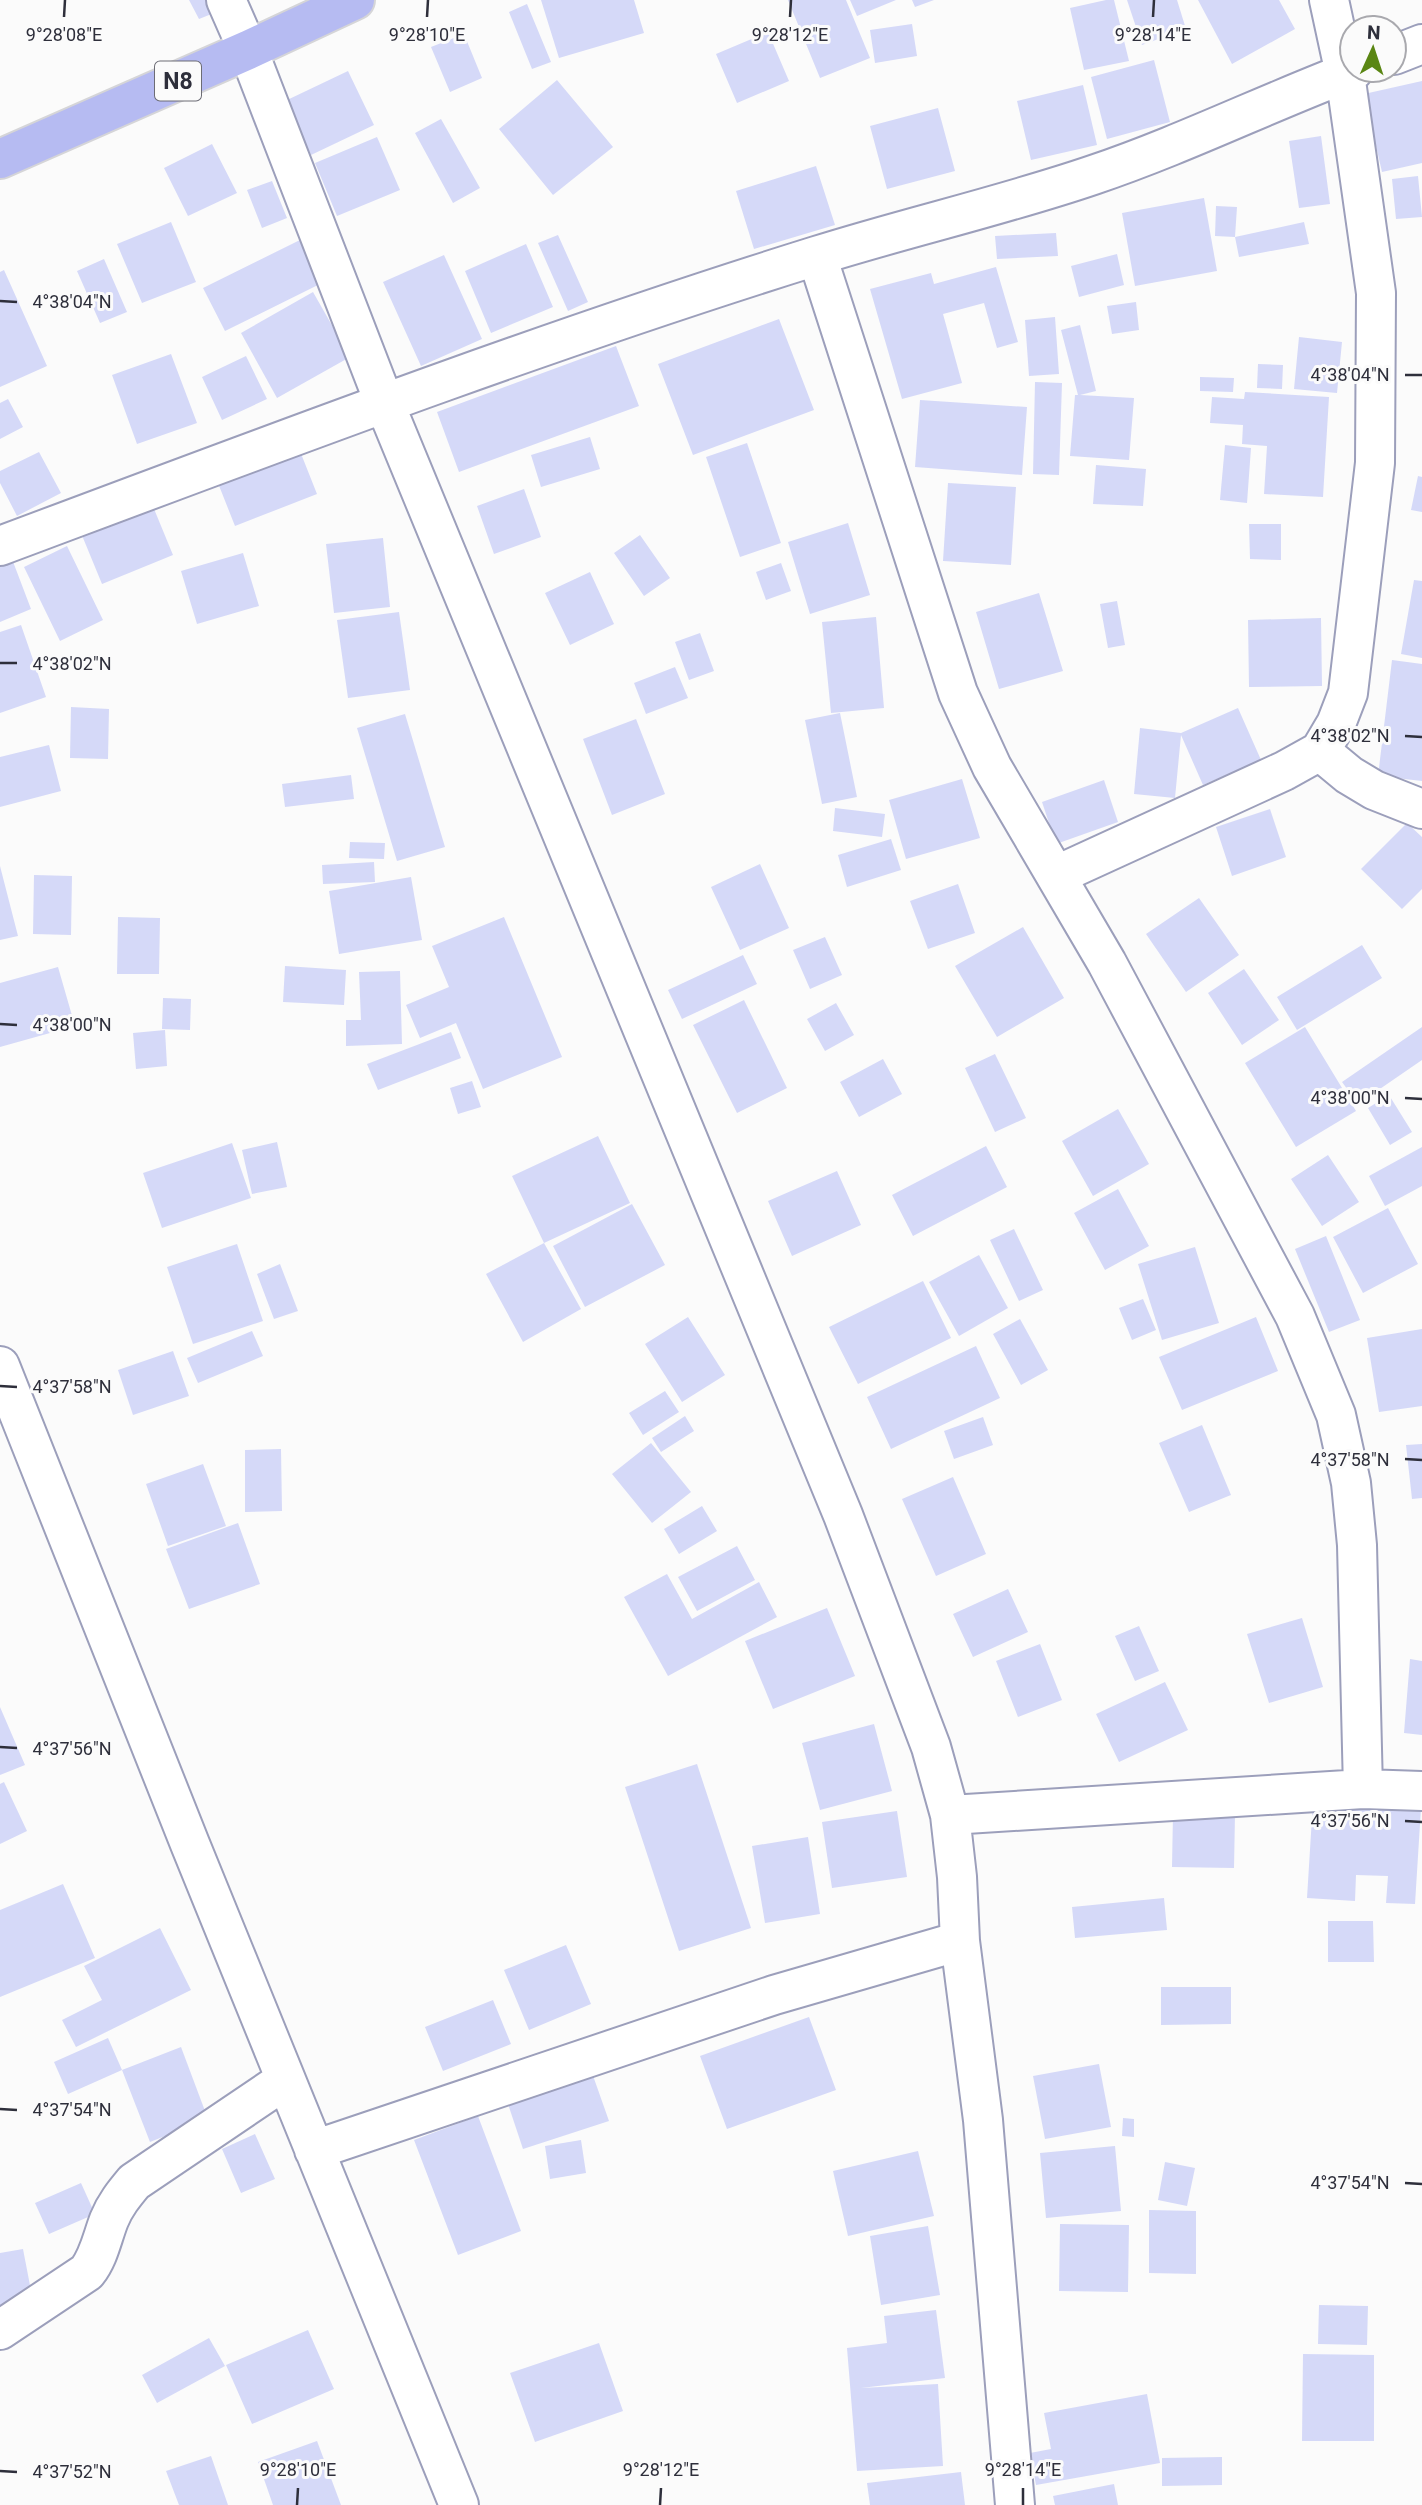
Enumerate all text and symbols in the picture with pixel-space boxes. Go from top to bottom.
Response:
north arrow [1338,14,1408,84]
text: N [1367,21,1381,44]
text: 9°28'08"E [26,24,102,45]
text: 9°28'10"E [389,24,465,45]
text: 9°28'12"E [752,24,828,45]
text: 9°28'14"E [1115,24,1191,45]
road number: N8 [155,61,201,100]
text: 4°38'04"N [32,291,112,312]
text: 4°38'04"N [1310,364,1390,385]
text: 4°38'02"N [32,653,112,674]
text: 4°38'02"N [1310,725,1390,746]
text: 4°38'00"N [32,1014,112,1035]
text: 4°38'00"N [1310,1087,1390,1108]
text: 4°37'58"N [32,1376,112,1397]
text: 4°37'58"N [1310,1449,1390,1470]
text: 4°37'56"N [32,1738,112,1759]
text: 4°37'56"N [1310,1810,1390,1831]
text: 4°37'54"N [32,2099,112,2120]
text: 4°37'54"N [1310,2172,1390,2193]
text: 9°28'10"E [260,2459,336,2480]
text: 9°28'12"E [623,2459,699,2480]
text: 9°28'14"E [985,2459,1061,2480]
text: 4°37'52"N [32,2461,112,2482]

